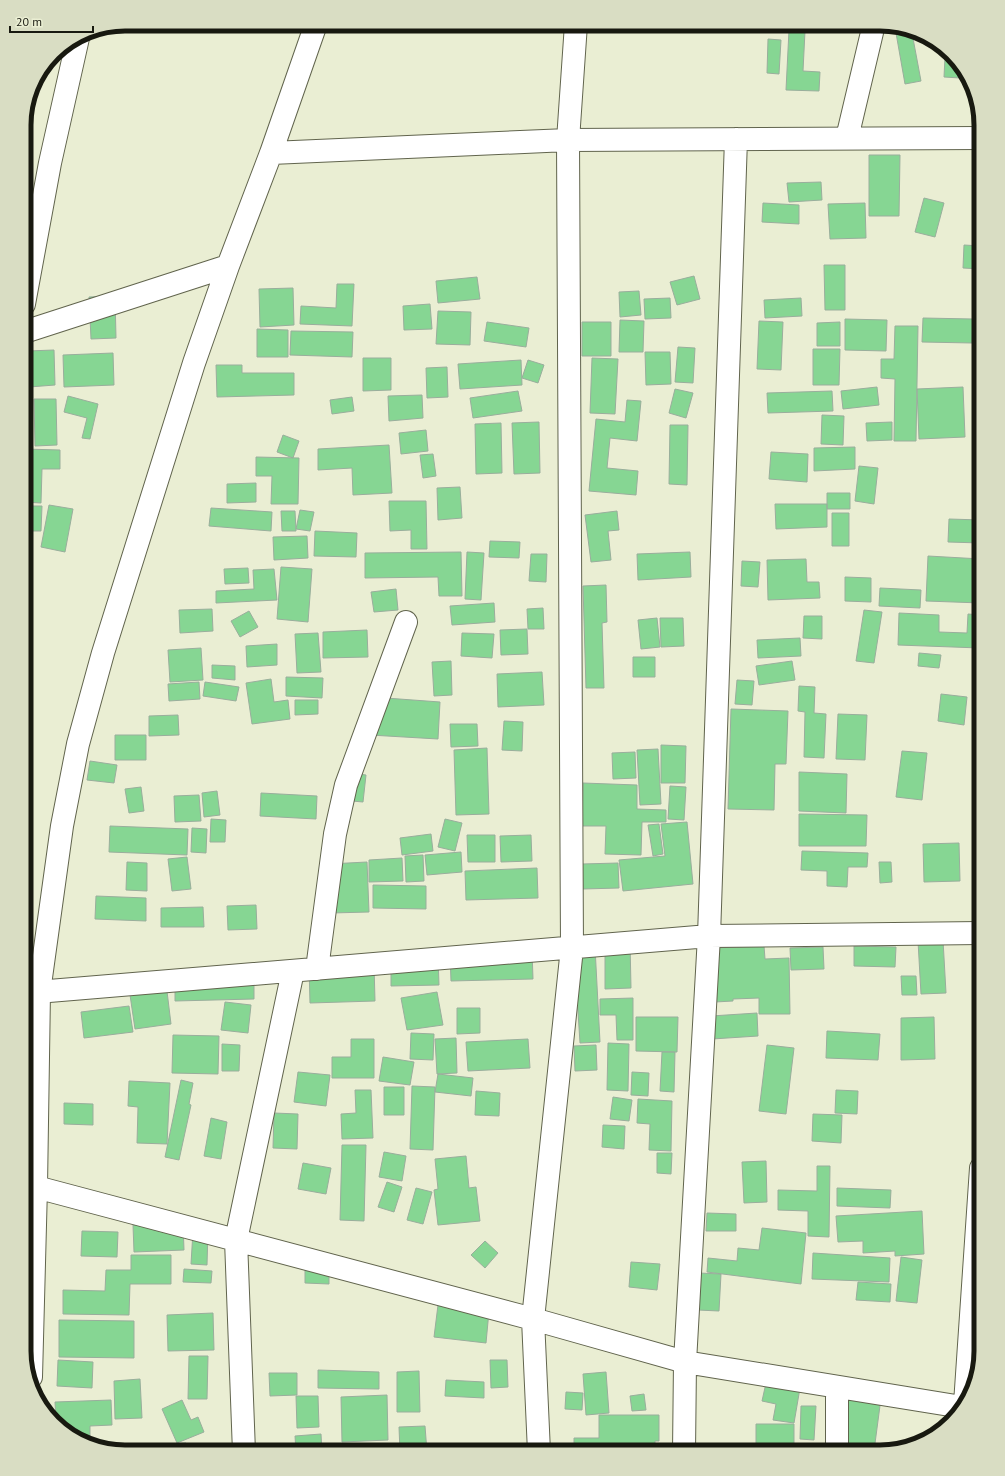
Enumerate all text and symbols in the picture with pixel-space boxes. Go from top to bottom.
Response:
scale bar [10,8,93,34]
text: 20 m [16,14,42,29]

